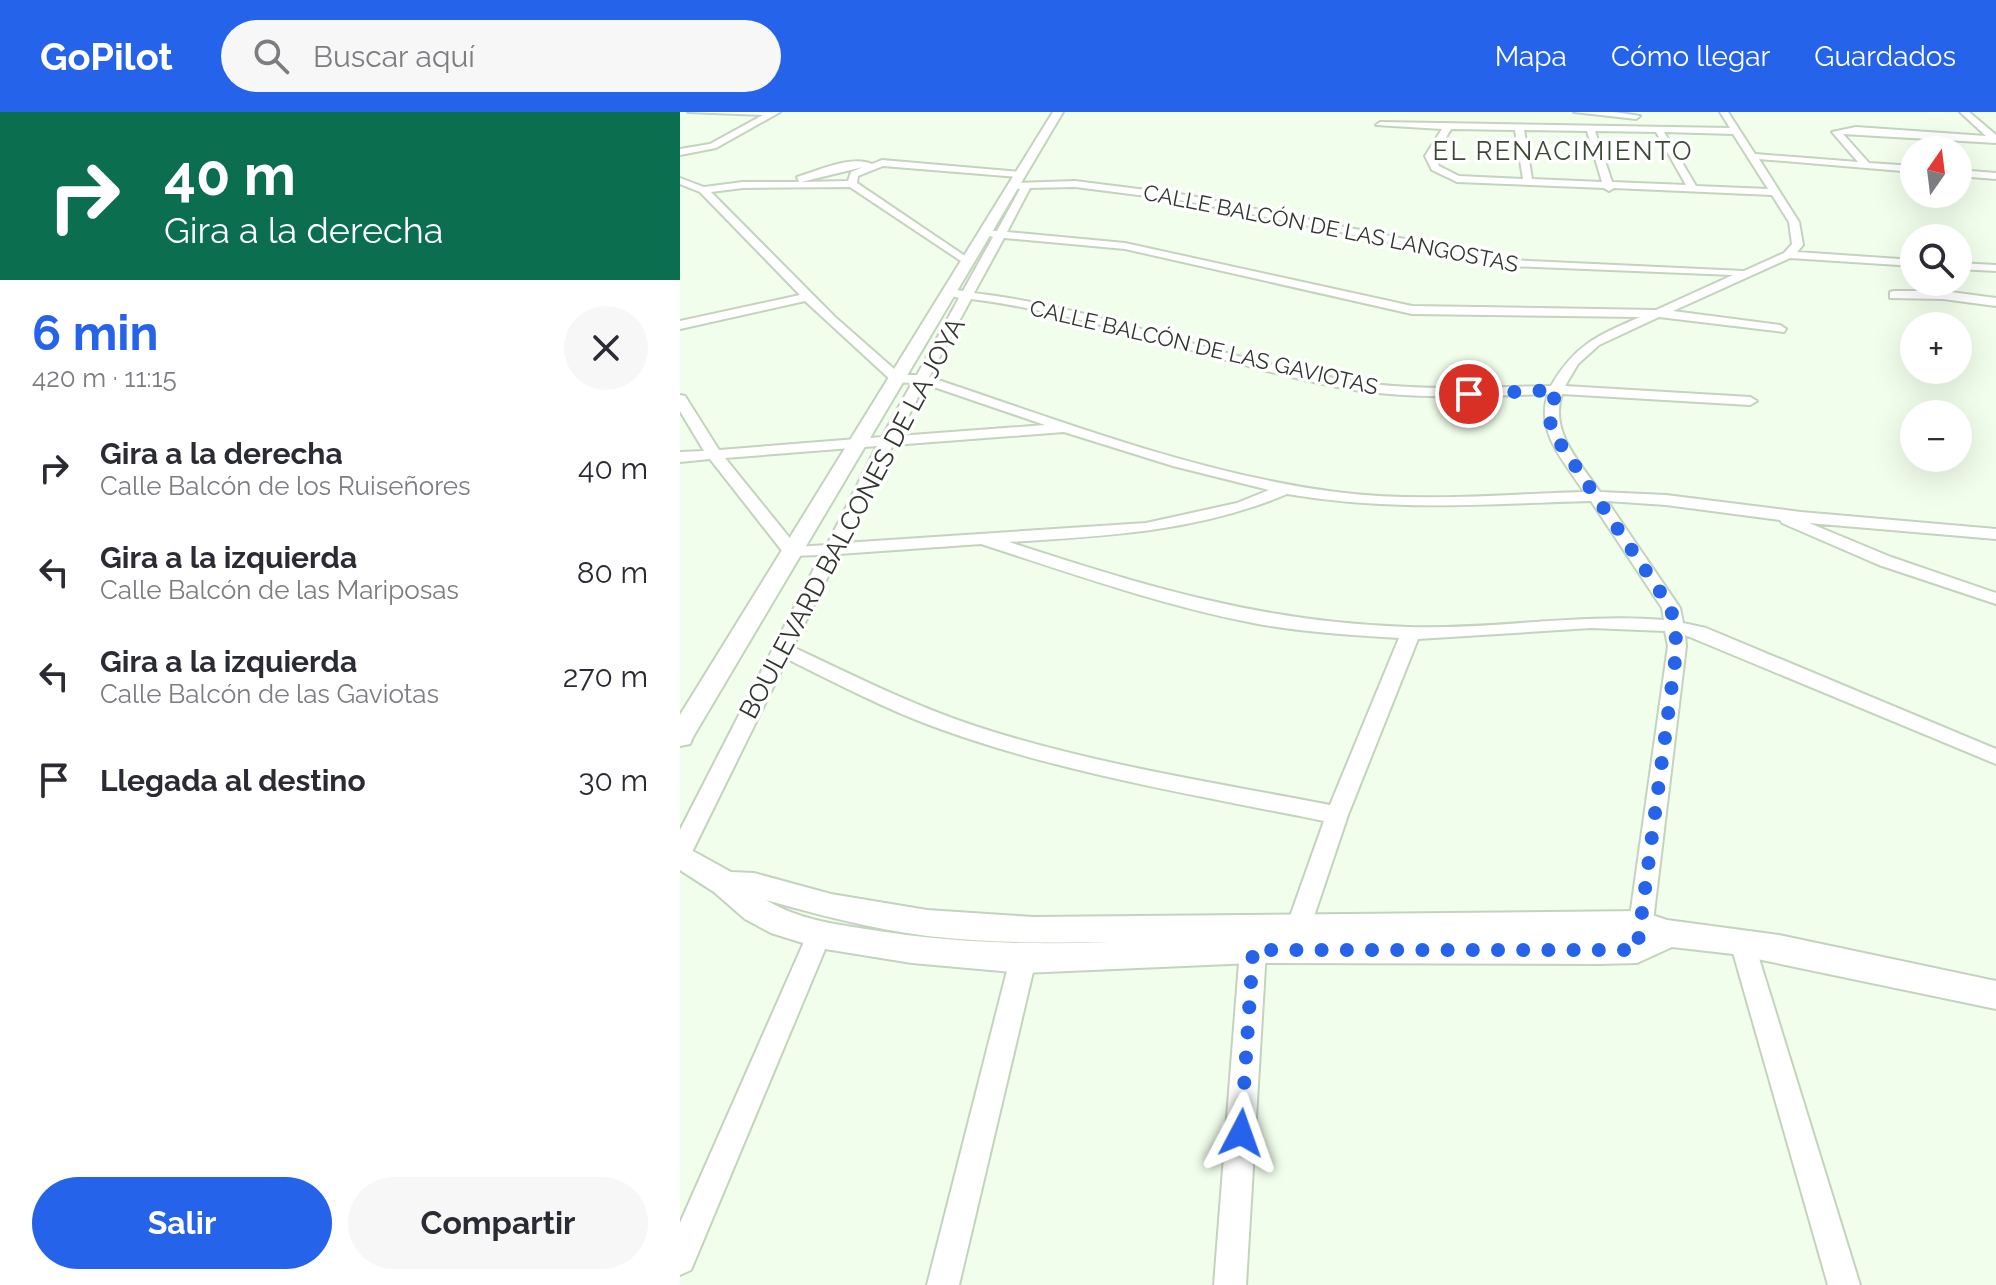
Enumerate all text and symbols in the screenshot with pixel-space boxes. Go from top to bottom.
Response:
search box [221,20,781,92]
text: GoPilot [40,34,173,79]
icon: search [249,34,293,78]
text: Buscar aquí [313,39,475,74]
text: Mapa [1495,40,1567,73]
text: Cómo llegar [1611,40,1770,73]
text: Guardados [1814,40,1956,73]
district label: EL RENACIMIENTO [1433,136,1693,166]
north arrow [1900,136,1972,208]
map controls [1900,136,1972,472]
text: 40 m [164,142,296,208]
icon: right [32,144,136,248]
street label: CALLE BALCÓN DE LAS LANGOSTAS [1141,179,1521,277]
text: Gira a la derecha [164,209,443,251]
button: search [1900,224,1972,296]
street label: CALLE BALCÓN DE LAS GAVIOTAS [1027,294,1381,400]
text: 6 min [32,305,159,361]
button: close [564,306,648,390]
street label: BOULEVARD BALCONES DE LA JOYA [733,312,971,724]
button: + [1900,312,1972,384]
pin [1435,360,1503,428]
text: 420 m · 11:15 [32,363,177,393]
icon: arrive [1447,372,1491,416]
button: − [1900,400,1972,472]
text: Gira a la derecha [100,436,343,471]
icon: right [32,446,76,490]
text: 40 m [578,451,648,486]
text: Calle Balcón de los Ruiseñores [100,471,471,501]
text: Gira a la izquierda [100,540,357,575]
icon: left [32,550,76,594]
text: 80 m [577,555,648,590]
text: Calle Balcón de las Mariposas [100,575,459,605]
text: Gira a la izquierda [100,644,357,679]
icon: left [32,654,76,698]
text: 270 m [563,659,648,694]
text: Calle Balcón de las Gaviotas [100,679,439,709]
icon: arrive [32,758,76,802]
text: Llegada al destino [100,763,366,798]
text: 30 m [578,763,648,798]
position arrow [1199,1091,1283,1175]
button: Salir [32,1177,332,1269]
button: Compartir [348,1177,648,1269]

